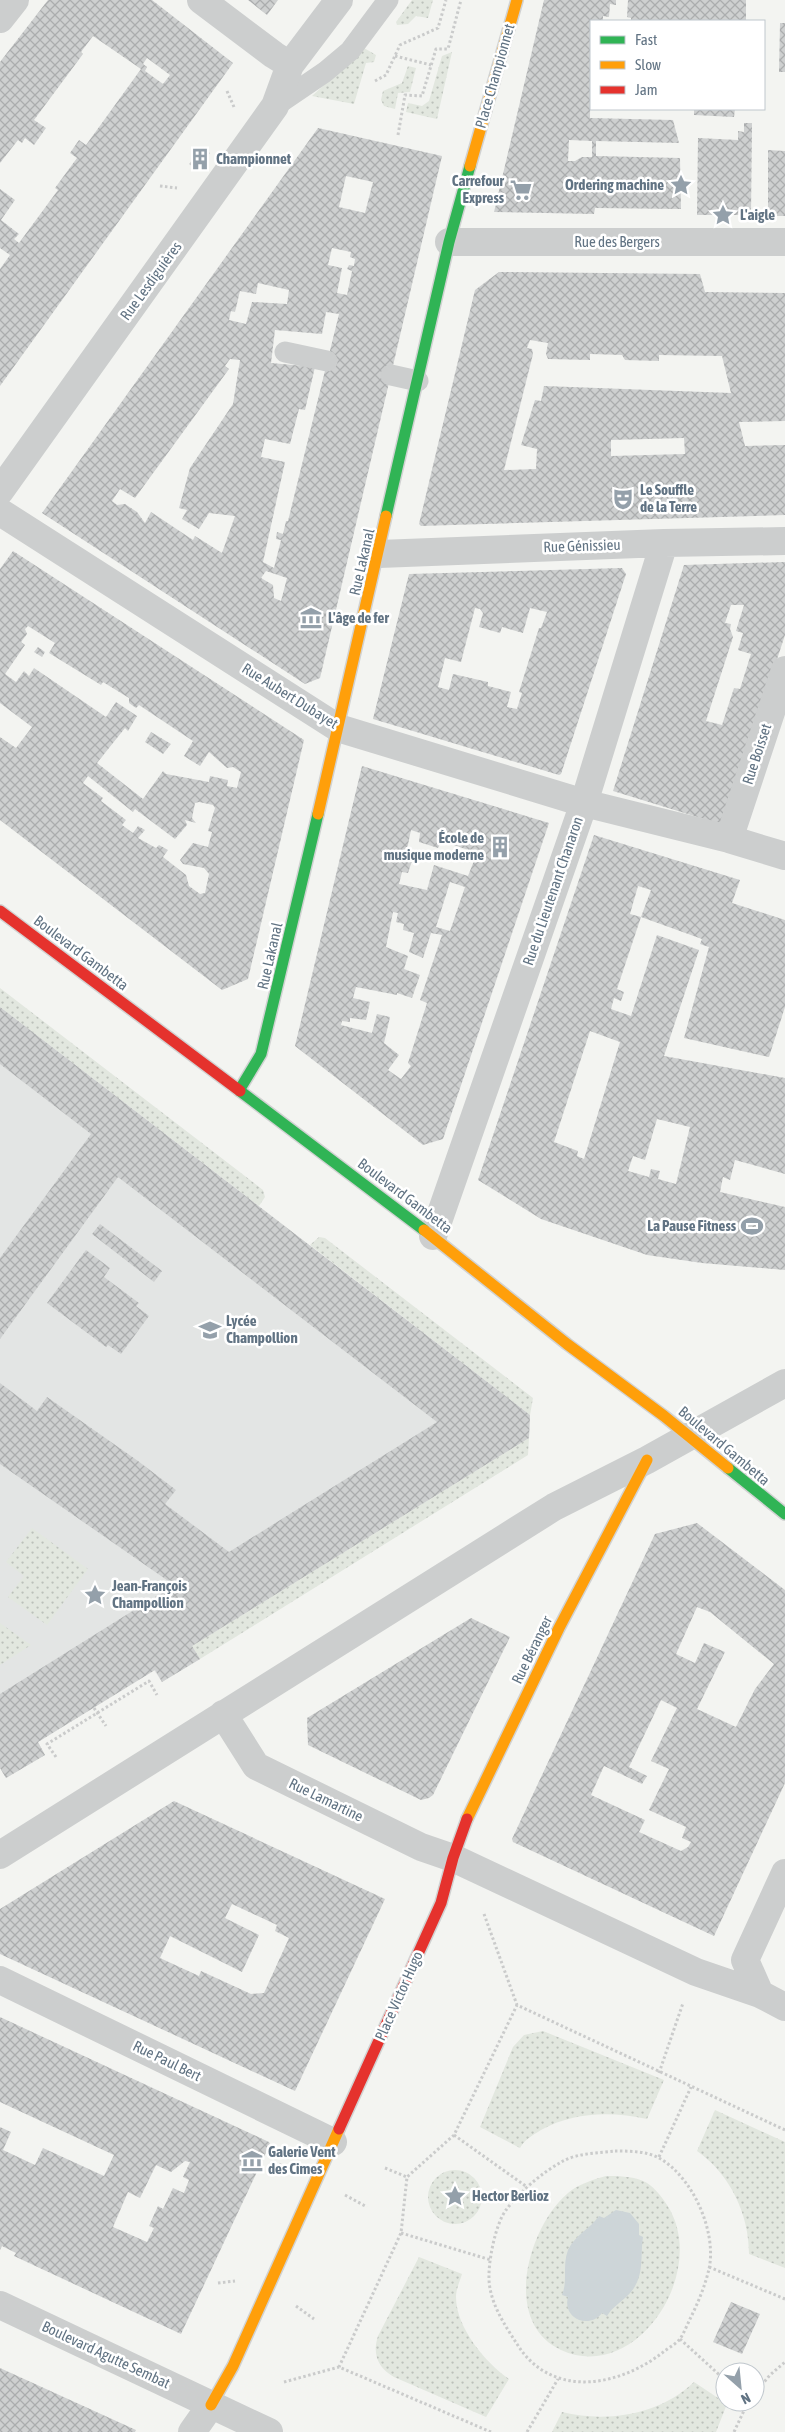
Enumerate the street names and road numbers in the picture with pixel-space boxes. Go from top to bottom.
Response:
street label: Place Championnet [471,22,518,130]
street label: Rue des Bergers [574,233,660,250]
street label: Rue Lesdiguières [117,238,185,323]
street label: Rue Lakanal [346,527,377,597]
street label: Rue Génissieu [543,536,621,555]
street label: Rue Aubert Dubayet [239,659,341,732]
street label: Rue Boisset [739,721,774,786]
street label: Rue du Lieutenant Chanaron [519,814,586,967]
street label: Boulevard Gambetta [31,912,132,994]
street label: Rue Lakanal [254,921,285,991]
street label: Boulevard Gambetta [355,1155,456,1237]
street label: Boulevard Gambetta [675,1403,773,1489]
street label: Rue Béranger [508,1613,556,1686]
street label: Rue Lamartine [286,1774,366,1825]
street label: Place Victor Hugo [371,1949,426,2043]
street label: Rue Paul Bert [130,2037,204,2084]
street label: Boulevard Agutte Sembat [40,2317,173,2392]

